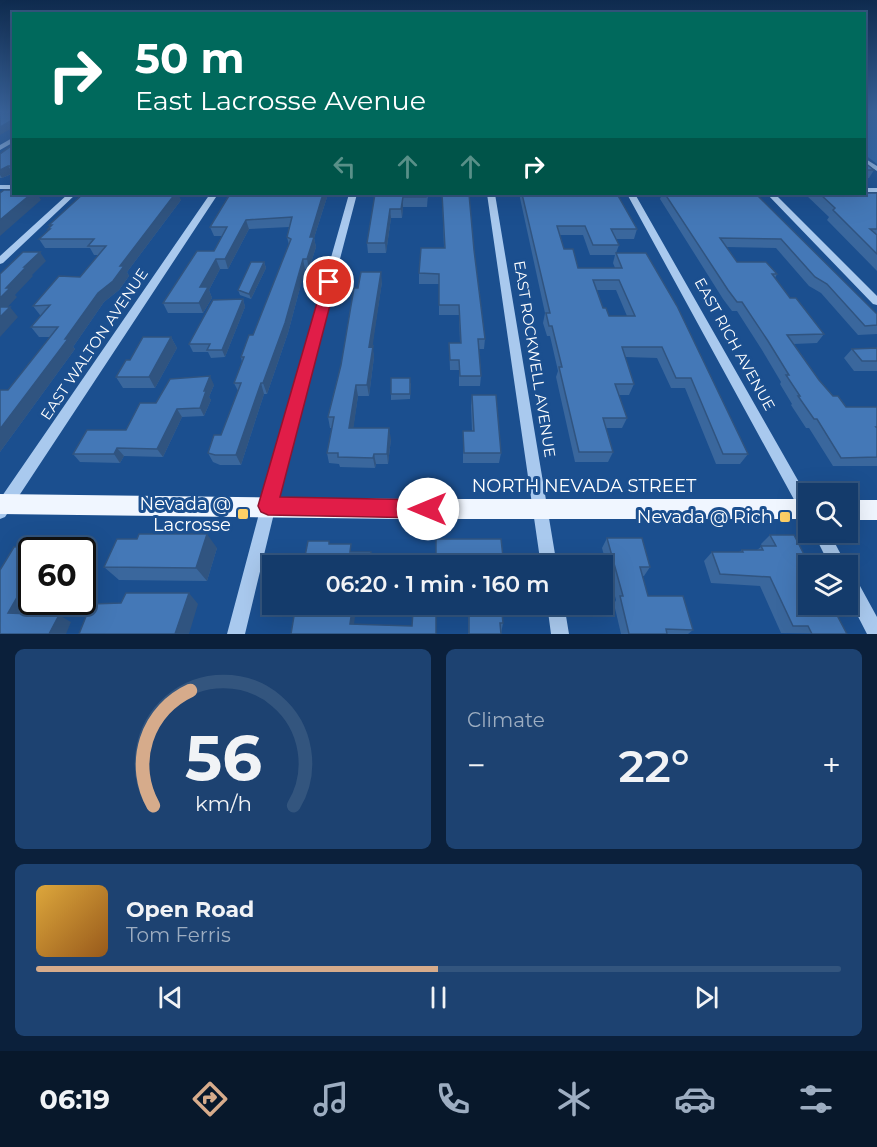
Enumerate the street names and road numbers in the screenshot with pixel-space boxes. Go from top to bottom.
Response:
street label: EAST ROCKWELL AVENUE [510,259,560,459]
street label: EAST WALTON AVENUE [36,265,152,423]
street label: EAST RICH AVENUE [691,274,779,414]
street label: NORTH NEVADA STREET [472,475,697,497]

